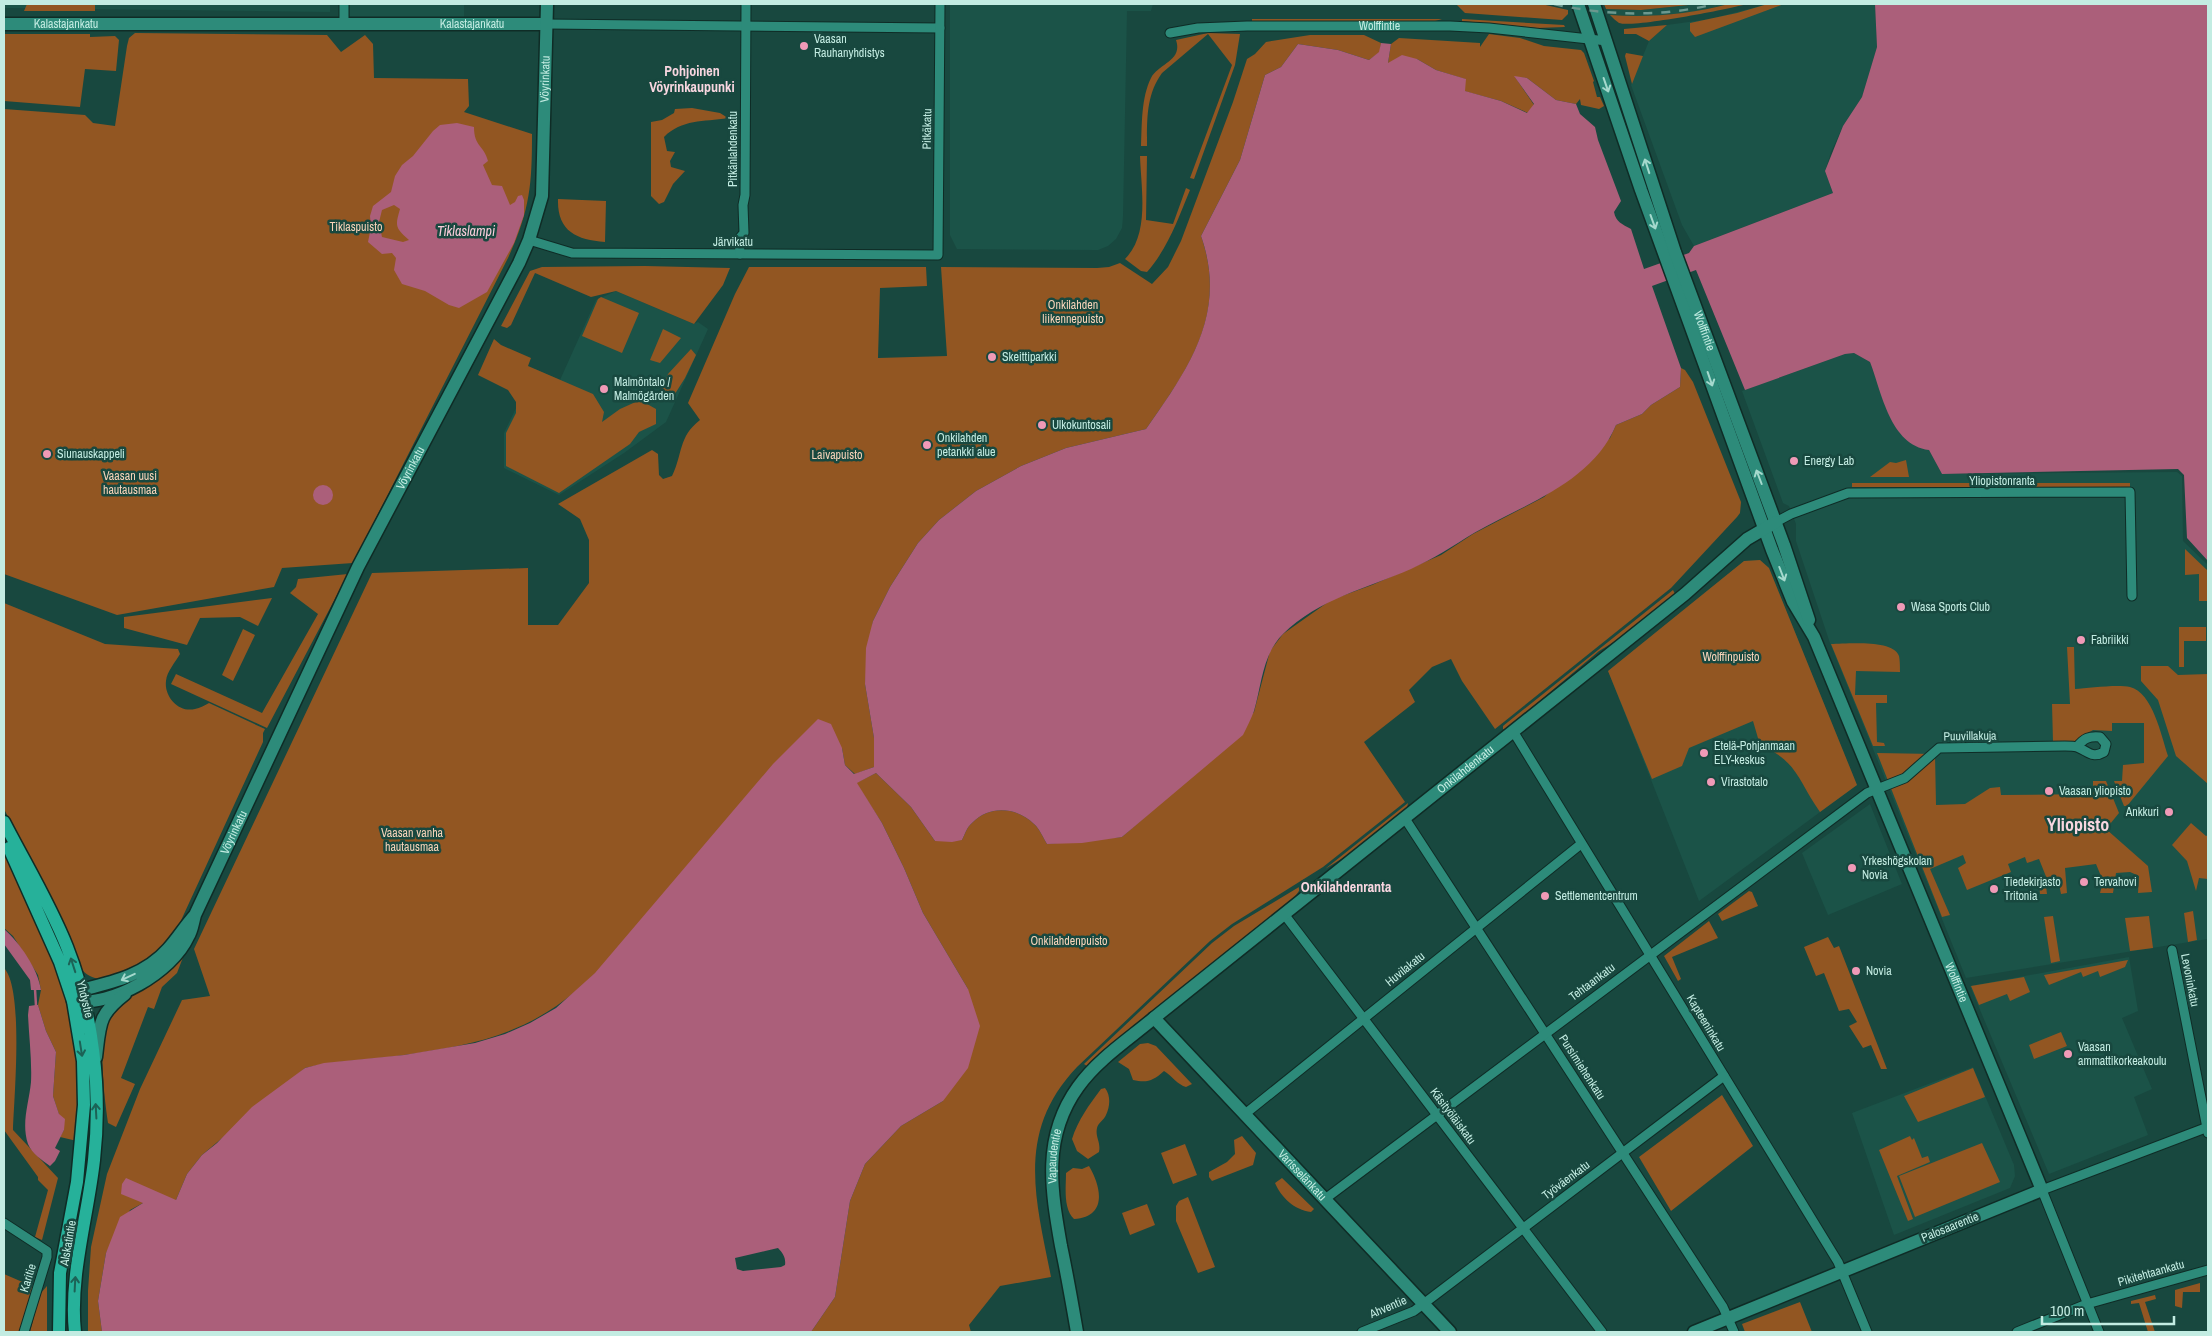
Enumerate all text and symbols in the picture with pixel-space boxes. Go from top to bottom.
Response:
street label: Kalastajankatu [34,16,98,32]
street label: Kalastajankatu [440,16,504,32]
street label: Wolffintie [1359,18,1400,34]
place label: Vaasan Rauhanyhdistys [814,31,885,61]
marker: Vaasan Rauhanyhdistys [798,40,810,52]
street label: Vöyrinkatu [536,56,554,103]
district label: Pohjoinen Vöyrinkaupunki [649,62,735,96]
one-way arrow [1601,77,1611,93]
street label: Pitkäkatu [919,108,935,150]
street label: Pitkänlahdenkatu [725,111,741,187]
one-way arrow [1641,158,1651,174]
one-way arrow [1649,214,1658,230]
park label: Tiklaspuisto [330,219,382,235]
water label: Tiklaslampi [437,222,496,240]
street label: Järvikatu [713,234,753,250]
park label: Onkilahden liikennepuisto [1042,297,1104,327]
street label: Wolffintie [1690,309,1719,353]
place label: Skeittiparkki [1002,349,1057,365]
marker: Skeittiparkki [986,351,998,363]
one-way arrow [1705,371,1715,387]
place label: Malmöntalo / Malmögården [614,374,674,404]
marker: Malmöntalo / Malmögården [598,383,610,395]
place label: Ulkokuntosali [1052,417,1111,433]
marker: Ulkokuntosali [1036,419,1048,431]
place label: Onkilahden petankki alue [937,430,996,460]
marker: Onkilahden petankki alue [921,439,933,451]
street label: Vöyrinkatu [392,444,428,492]
place label: Siunauskappeli [57,446,125,462]
park label: Laivapuisto [812,447,862,463]
marker: Siunauskappeli [41,448,53,460]
place label: Energy Lab [1804,453,1854,469]
marker: Energy Lab [1788,455,1800,467]
park label: Vaasan uusi hautausmaa [103,468,158,498]
one-way arrow [1754,470,1763,485]
street label: Yliopistonranta [1969,473,2036,489]
one-way arrow [1778,566,1787,581]
place label: Wasa Sports Club [1911,599,1990,615]
marker: Wasa Sports Club [1895,601,1907,613]
place label: Fabriikki [2091,632,2129,648]
marker: Fabriikki [2075,634,2087,646]
park label: Wolffinpuisto [1702,649,1760,665]
street label: Puuvillakuja [1943,728,1997,744]
place label: Etelä-Pohjanmaan ELY-keskus [1714,738,1795,768]
street label: Onkilahdenkatu [1433,742,1497,797]
marker: Etelä-Pohjanmaan ELY-keskus [1698,747,1710,759]
place label: Virastotalo [1721,774,1768,790]
marker: Virastotalo [1705,776,1717,788]
place label: Vaasan yliopisto [2059,783,2131,799]
marker: Vaasan yliopisto [2043,785,2055,797]
place label: Ankkuri [2125,804,2159,820]
marker: Ankkuri [2163,806,2175,818]
street label: Vöyrinkatu [217,808,251,857]
district label: Yliopisto [2047,812,2109,837]
park label: Vaasan vanha hautausmaa [381,825,444,855]
place label: Yrkeshögskolan Novia [1862,853,1932,883]
marker: Yrkeshögskolan Novia [1846,862,1858,874]
place label: Tiedekirjasto Tritonia [2004,874,2061,904]
place label: Tervahovi [2094,874,2137,890]
marker: Tervahovi [2078,876,2090,888]
district label: Onkilahdenranta [1301,878,1392,896]
marker: Tiedekirjasto Tritonia [1988,883,2000,895]
place label: Settlementcentrum [1555,888,1638,904]
marker: Settlementcentrum [1539,890,1551,902]
park label: Onkilahdenpuisto [1030,933,1108,949]
street label: Huvilakatu [1382,948,1428,990]
street label: Levoninkatu [2177,952,2203,1008]
one-way arrow [68,958,77,974]
street label: Tehtaankatu [1566,959,1618,1005]
street label: Wolffintie [1941,960,1972,1005]
place label: Novia [1866,963,1892,979]
marker: Novia [1850,965,1862,977]
one-way arrow [121,972,136,982]
street label: Yhdystie [73,979,97,1019]
street label: Kapteeninkatu [1683,992,1729,1054]
street label: Pursimiehenkatu [1555,1031,1609,1103]
place label: Vaasan ammattikorkeakoulu [2078,1039,2167,1069]
one-way arrow [76,1041,86,1057]
marker: Vaasan ammattikorkeakoulu [2062,1048,2074,1060]
street label: Käsityöläiskatu [1427,1085,1479,1147]
one-way arrow [92,1103,101,1119]
street label: Vapaudentie [1044,1127,1065,1184]
street label: Varisselänkatu [1274,1146,1330,1204]
street label: Työväenkatu [1539,1157,1593,1203]
street label: Palosaarentie [1919,1208,1981,1246]
street label: Alskatintie [56,1219,80,1268]
street label: Pikitehtaankatu [2116,1256,2186,1290]
street label: Karitie [16,1262,40,1294]
one-way arrow [71,1276,80,1292]
street label: Ahventie [1366,1292,1409,1322]
scale bar [2042,1294,2174,1326]
text: 100 m [2050,1300,2084,1321]

